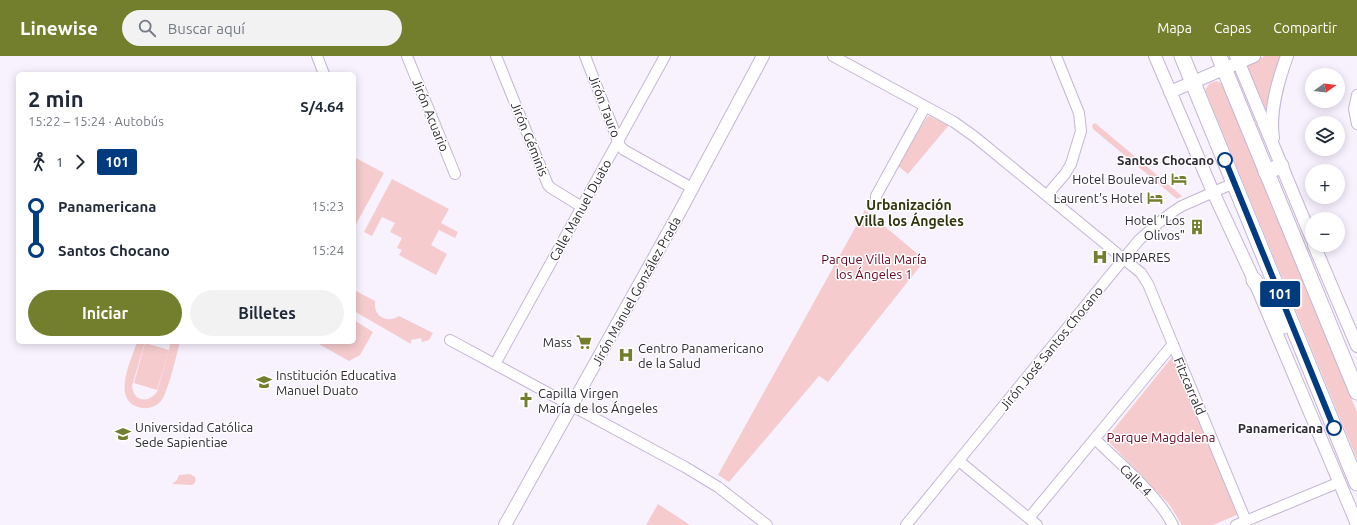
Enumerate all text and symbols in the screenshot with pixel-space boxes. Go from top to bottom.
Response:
search box [122,10,402,46]
text: Linewise [20,17,98,39]
icon: search [136,17,158,39]
text: Buscar aquí [168,20,245,37]
text: Mapa [1157,20,1192,36]
text: Capas [1214,20,1251,36]
text: Compartir [1273,20,1337,36]
north arrow [1305,68,1345,108]
map controls [1305,68,1345,252]
street label: Jirón Tauro [587,73,623,139]
street label: Jirón Acuario [410,77,452,153]
text: 2 min [28,86,84,111]
text: S/4.64 [300,98,344,115]
street label: Jirón Géminis [509,100,551,179]
text: 15:22 – 15:24 · Autobús [28,114,164,128]
button: layers [1305,116,1345,156]
icon: walk [28,151,50,173]
icon: forward [69,151,91,173]
marker: Santos Chocano [1217,152,1233,168]
place label: Santos Chocano [1117,153,1214,167]
text: 101 [105,154,129,170]
text: 1 [56,155,63,169]
street label: Calle Manuel Duato [546,157,614,263]
button: + [1305,164,1345,204]
hotel icon: Hotel Boulevard [1170,170,1188,188]
place label: Hotel Boulevard [1072,172,1167,186]
hotel icon: Laurent's Hotel [1146,189,1164,207]
place label: Laurent's Hotel [1054,191,1144,205]
district label: Urbanización Villa los Ángeles [854,197,964,229]
text: Panamericana [58,198,156,215]
text: 15:23 [311,199,344,213]
button: − [1305,212,1345,252]
place label: Hotel "Los Olivos" [1125,213,1185,242]
street label: Jirón Manuel González Prada [589,214,683,368]
building icon: Hotel "Los Olivos" [1188,218,1206,236]
text: Santos Chocano [58,242,170,259]
text: 15:24 [311,243,344,257]
hospital icon: INPPARES [1091,248,1109,266]
place label: INPPARES [1112,250,1170,264]
park label: Parque Villa María los Ángeles 1 [821,252,927,281]
line badge: 101 [1257,281,1303,307]
street label: Jirón José Santos Chocano [997,283,1105,413]
text: 101 [1268,286,1292,302]
button: Iniciar [28,290,182,336]
button: Billetes [190,290,344,336]
supermarket icon: Mass [575,333,593,351]
place label: Mass [543,335,572,349]
place label: Centro Panamericano de la Salud [638,341,764,370]
hospital icon: Centro Panamericano de la Salud [617,346,635,364]
street label: Fitzcarrald [1172,355,1208,417]
place label: Institución Educativa Manuel Duato [276,368,397,397]
school or university icon: Institución Educativa Manuel Duato [255,373,273,391]
place label: Capilla Virgen María de los Ángeles [538,386,658,415]
church icon: Capilla Virgen María de los Ángeles [517,391,535,409]
place label: Universidad Católica Sede Sapientiae [135,420,253,449]
marker: Panamericana [1326,420,1342,436]
place label: Panamericana [1238,421,1323,435]
school or university icon: Universidad Católica Sede Sapientiae [114,425,132,443]
park label: Parque Magdalena [1107,430,1215,444]
street label: Calle 4 [1117,461,1155,499]

